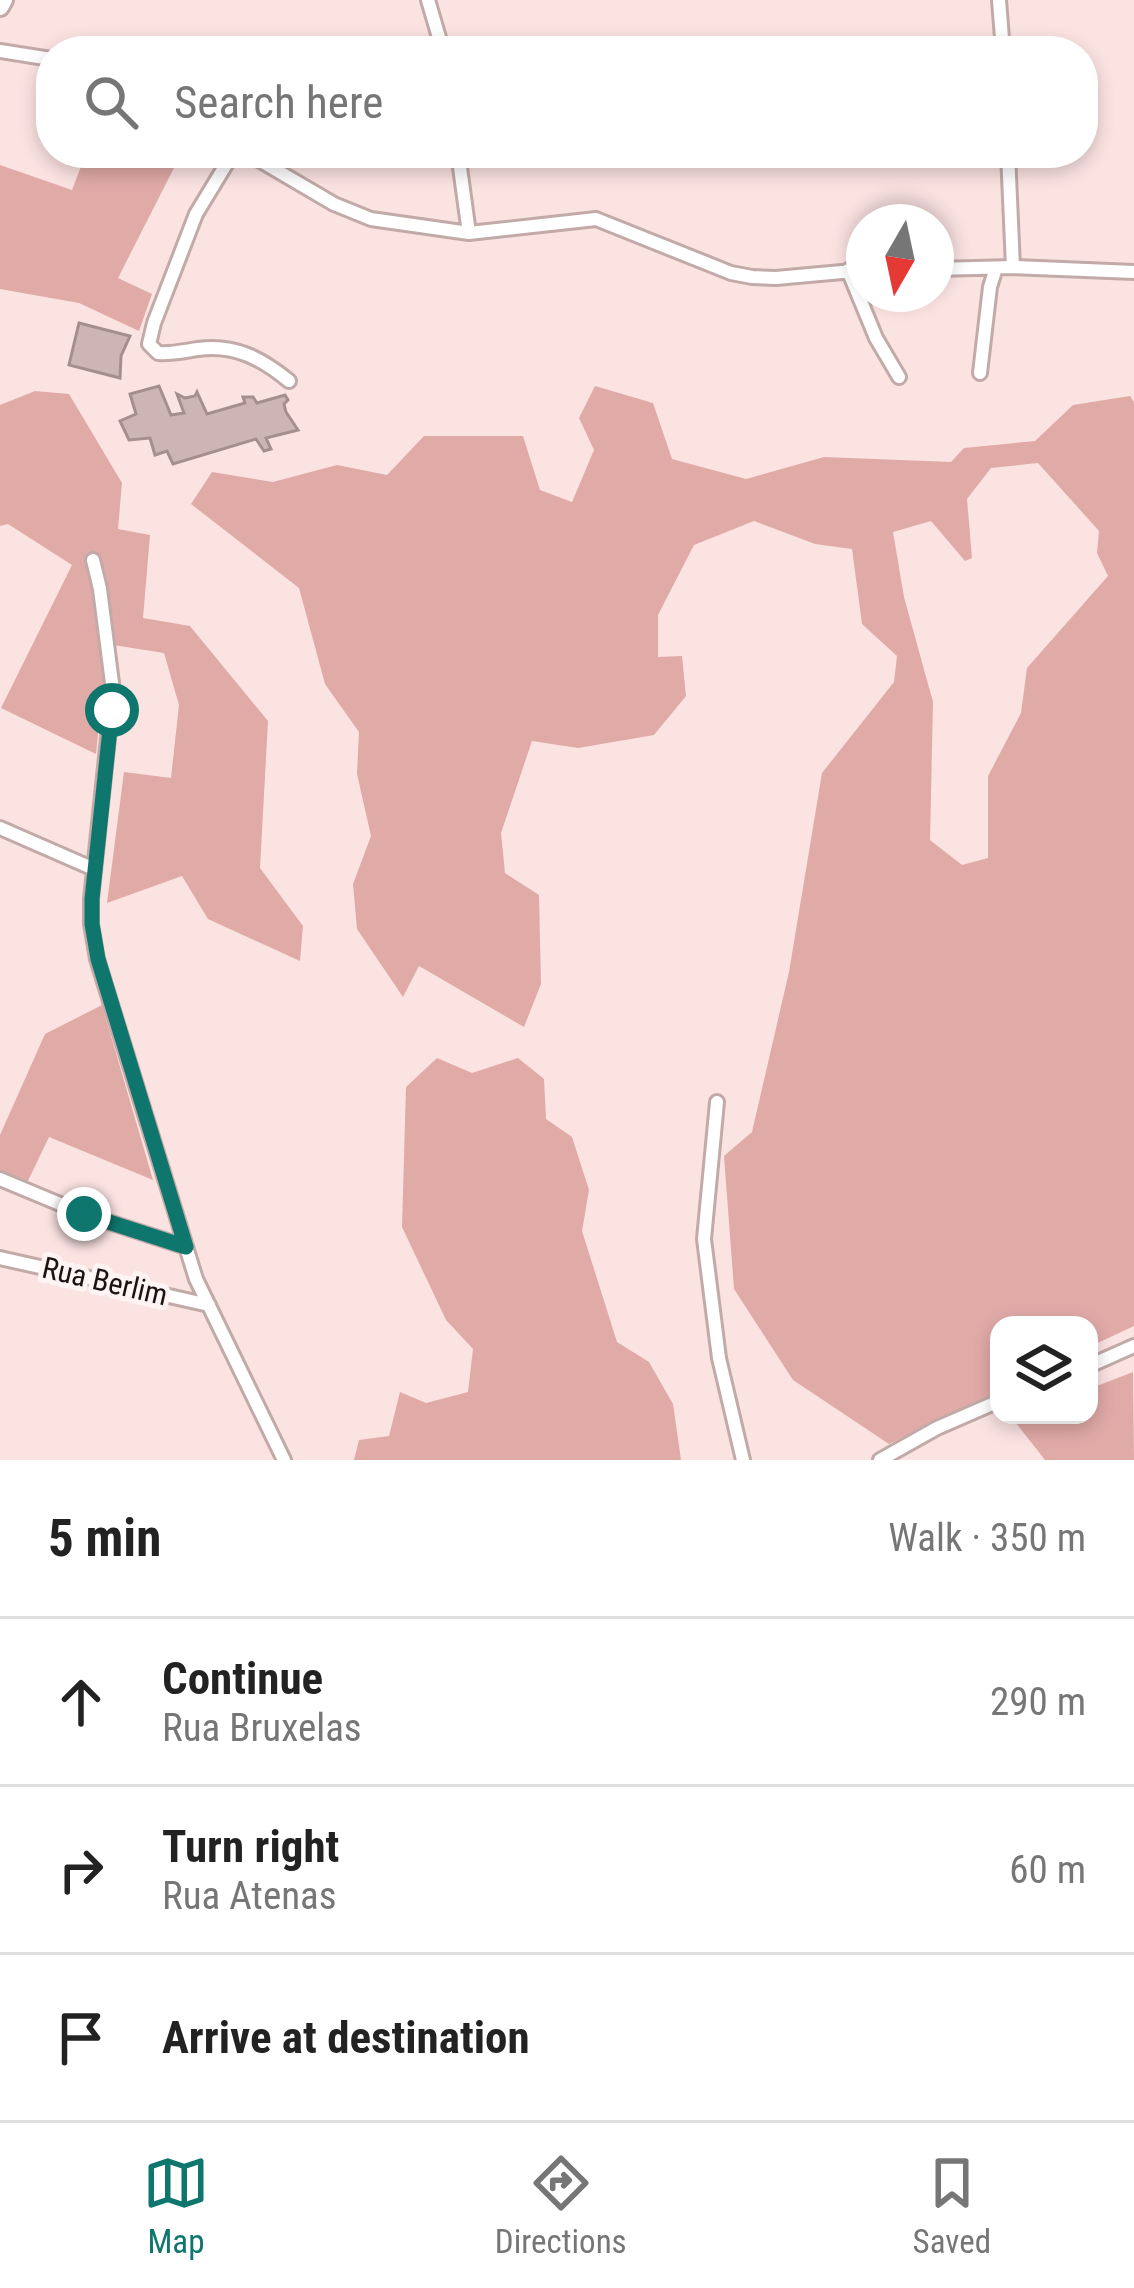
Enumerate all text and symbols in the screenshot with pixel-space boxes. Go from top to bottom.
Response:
search box [36,36,1098,168]
icon: search [78,69,144,135]
text: Search here [174,76,383,129]
north arrow [846,204,954,312]
route start [85,683,139,737]
route end [57,1187,111,1241]
street label: Rua Berlim [39,1250,171,1312]
map controls [990,1316,1098,1424]
button: layers [990,1316,1098,1424]
text: 5 min [48,1509,161,1568]
text: Walk · 350 m [888,1515,1086,1561]
text: Continue [162,1652,323,1705]
icon: ahead [48,1669,114,1735]
text: 290 m [990,1679,1086,1725]
text: Rua Bruxelas [162,1705,362,1751]
text: Turn right [162,1820,339,1873]
icon: right [48,1837,114,1903]
text: 60 m [1009,1847,1086,1893]
text: Rua Atenas [162,1873,337,1919]
icon: arrive [48,2005,114,2071]
text: Arrive at destination [162,2011,530,2064]
tab: Map [143,2150,209,2261]
tab: Directions [495,2150,627,2261]
tab: Saved [913,2150,991,2261]

